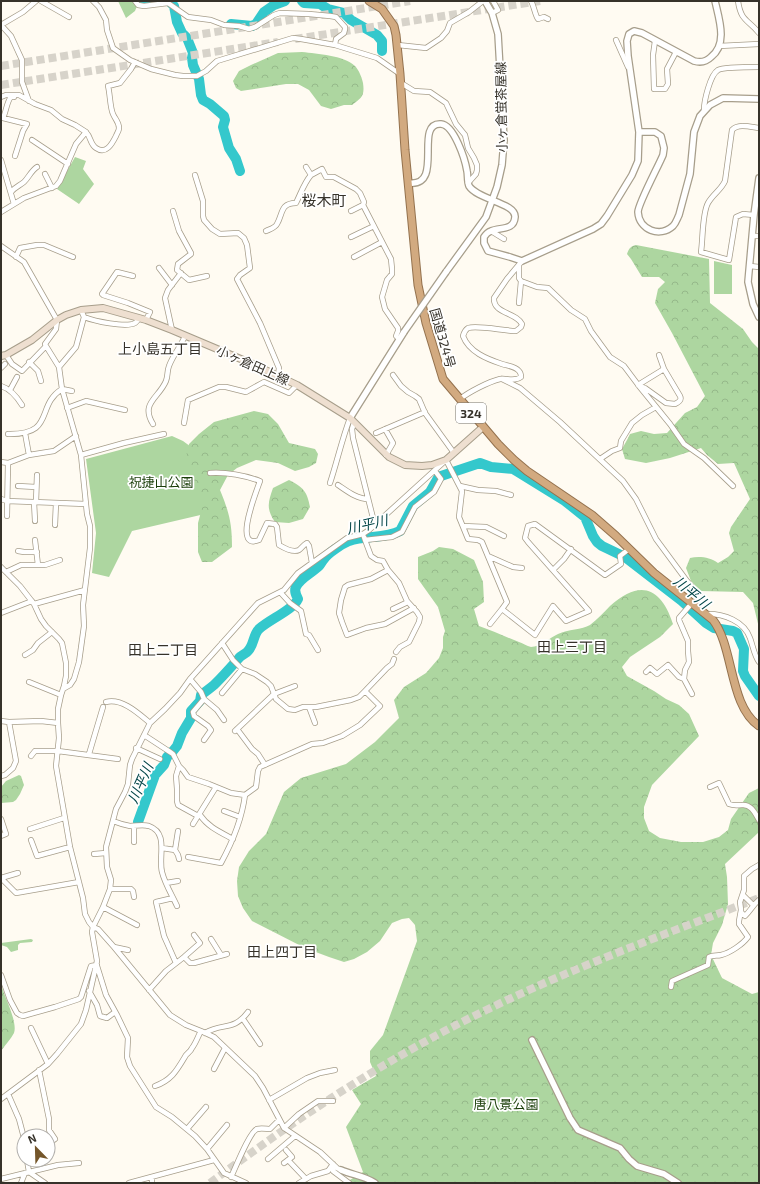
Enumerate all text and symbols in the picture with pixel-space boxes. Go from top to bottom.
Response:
street label: 小ヶ倉蛍茶屋線 [492,61,510,153]
district label: 桜木町 [301,191,347,209]
street label: 国道324号 [427,306,459,370]
district label: 上小島五丁目 [118,340,202,357]
street label: 小ヶ倉田上線 [214,342,292,388]
road number: 324 [456,403,486,423]
park label: 祝捷山公園 [128,474,194,490]
water label: 川平川 [345,511,391,537]
water label: 川平川 [670,572,715,613]
district label: 田上三丁目 [537,638,607,655]
district label: 田上二丁目 [128,641,198,658]
water label: 川平川 [124,759,157,806]
district label: 田上四丁目 [247,943,317,960]
park label: 唐八景公園 [473,1096,539,1112]
north arrow [16,1128,56,1168]
text: N [26,1131,38,1146]

